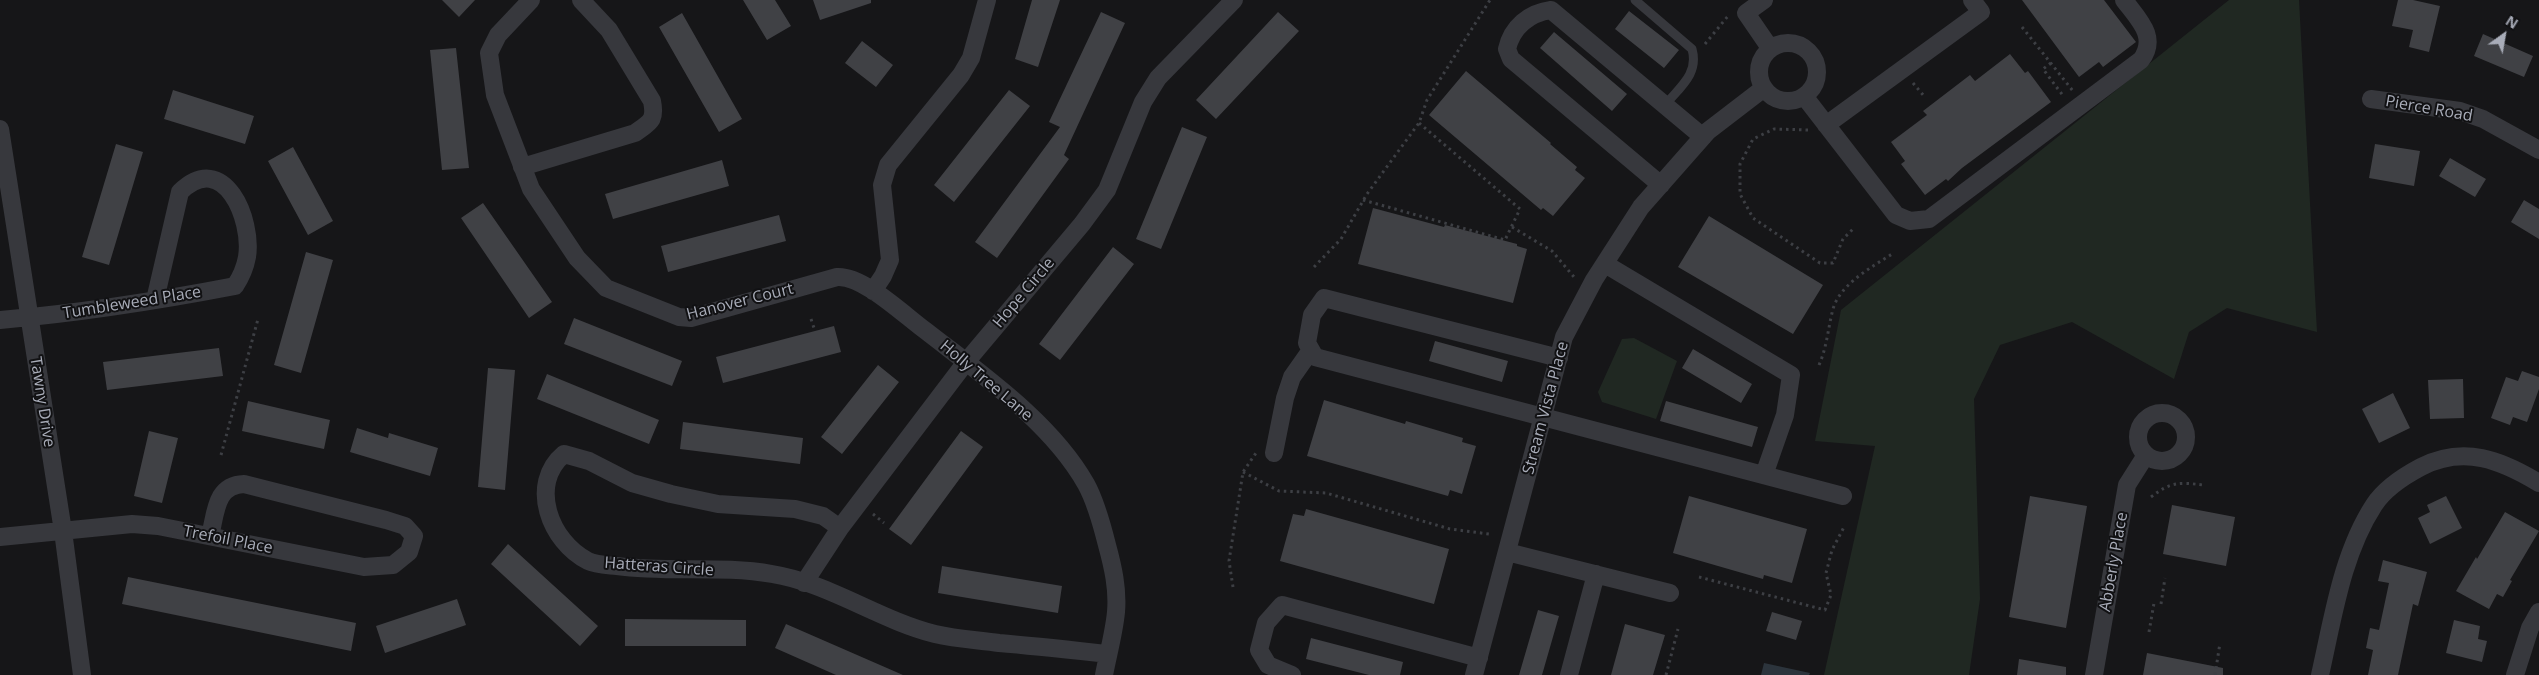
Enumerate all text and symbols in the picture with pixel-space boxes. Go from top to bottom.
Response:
north arrow [2479,10,2529,60]
text: N [2502,11,2522,33]
street label: Pierce Road [2384,92,2474,126]
street label: Hope Circle [989,254,1059,332]
street label: Hanover Court [685,279,795,325]
street label: Tumbleweed Place [61,283,203,323]
street label: Holly Tree Lane [936,337,1036,425]
street label: Stream Vista Place [1519,339,1573,477]
street label: Tawny Drive [25,355,59,449]
street label: Abberly Place [2096,511,2132,613]
street label: Trefoil Place [182,522,274,558]
street label: Hatteras Circle [604,554,714,580]

